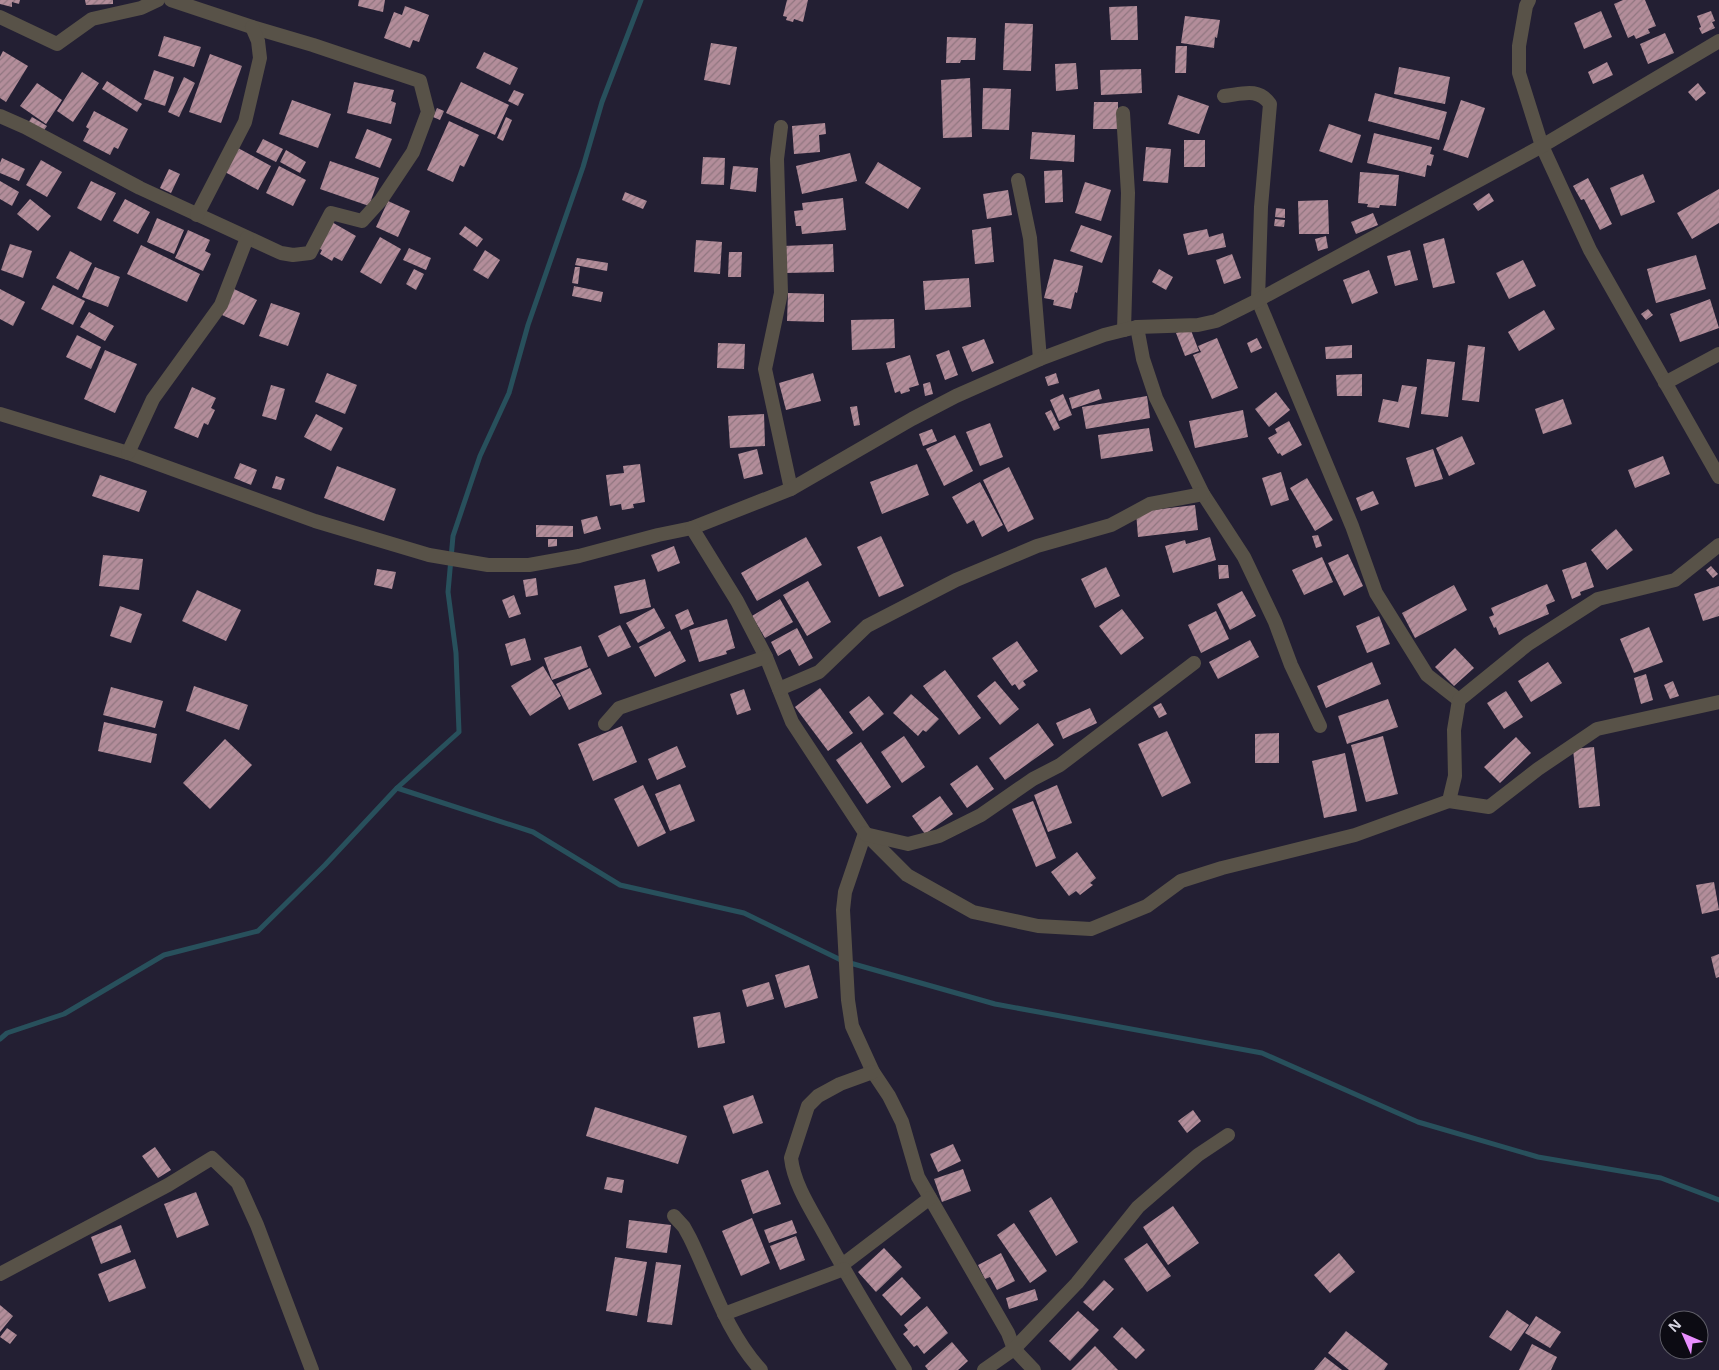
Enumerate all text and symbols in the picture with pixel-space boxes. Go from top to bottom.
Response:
north arrow [1659,1310,1709,1360]
text: N [1664,1315,1685,1336]

